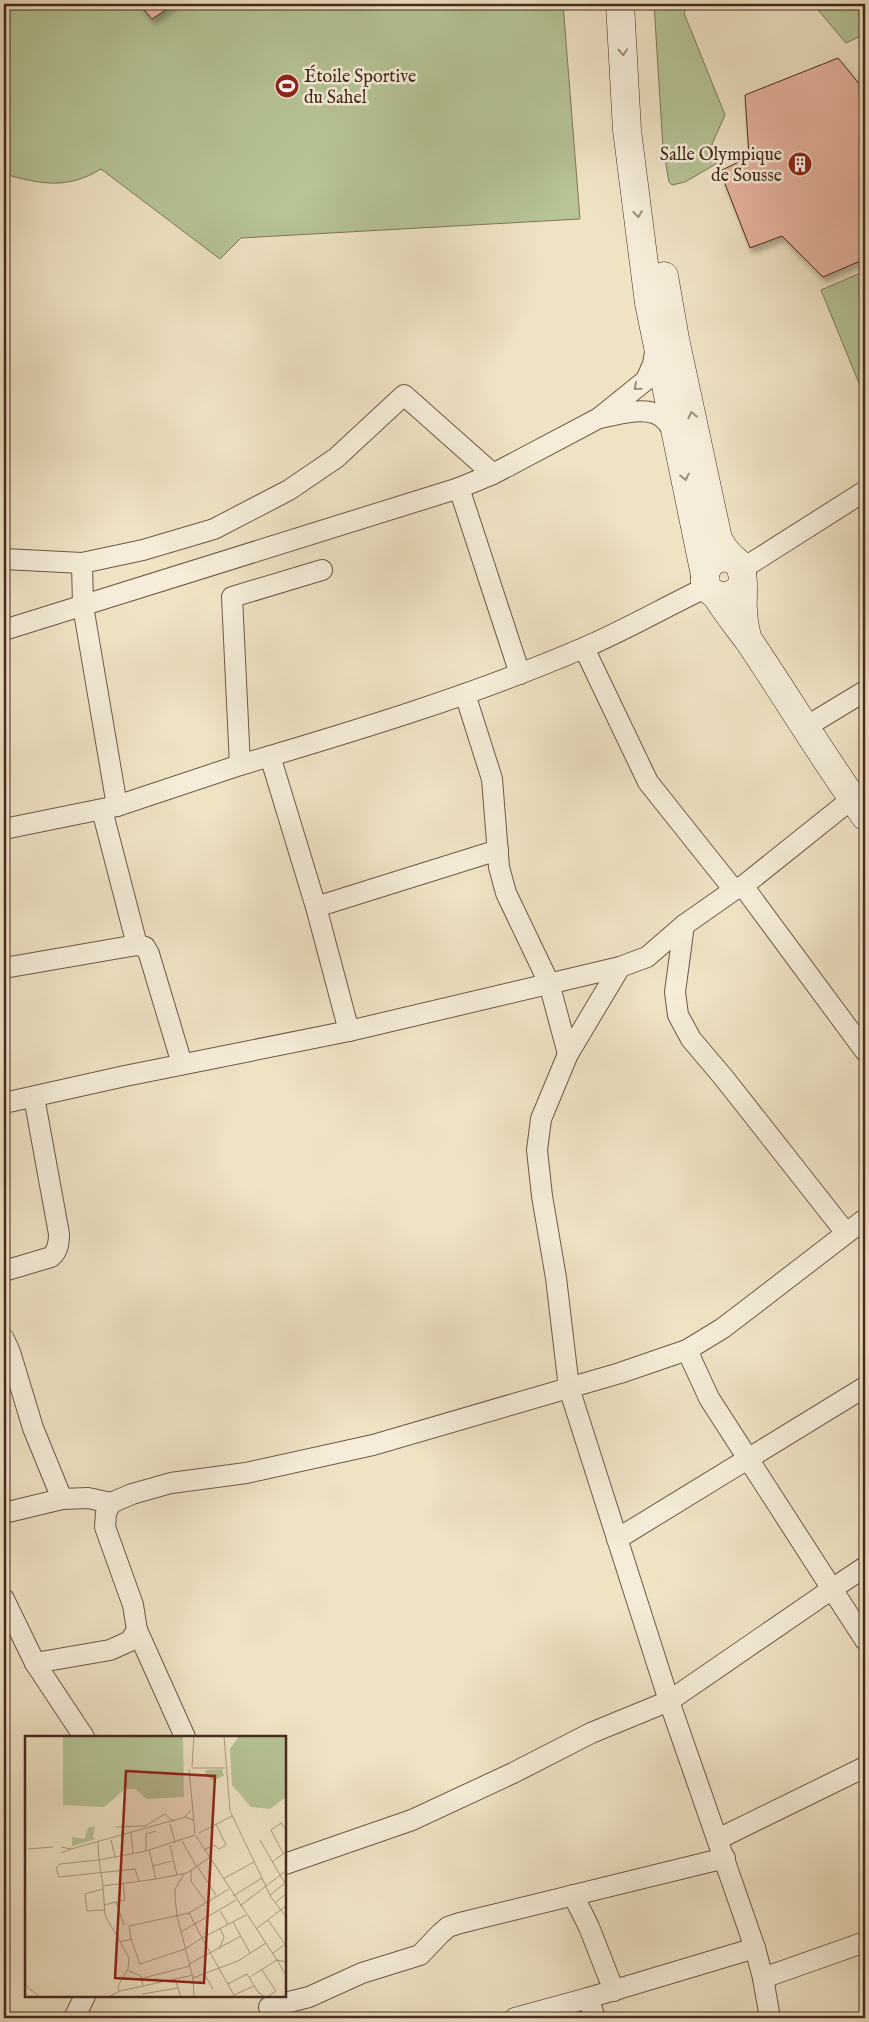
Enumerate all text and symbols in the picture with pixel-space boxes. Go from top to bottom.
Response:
one-way arrow [617,49,628,57]
place label: Étoile Sportive du Sahel [304,64,416,110]
sports icon: Étoile Sportive du Sahel [274,73,300,99]
place label: Salle Olympique de Sousse [660,144,782,188]
building icon: Salle Olympique de Sousse [787,151,813,177]
one-way arrow [632,210,643,218]
one-way arrow [634,381,643,390]
one-way arrow [687,411,698,420]
one-way arrow [679,473,689,482]
inset map [25,1736,286,1997]

